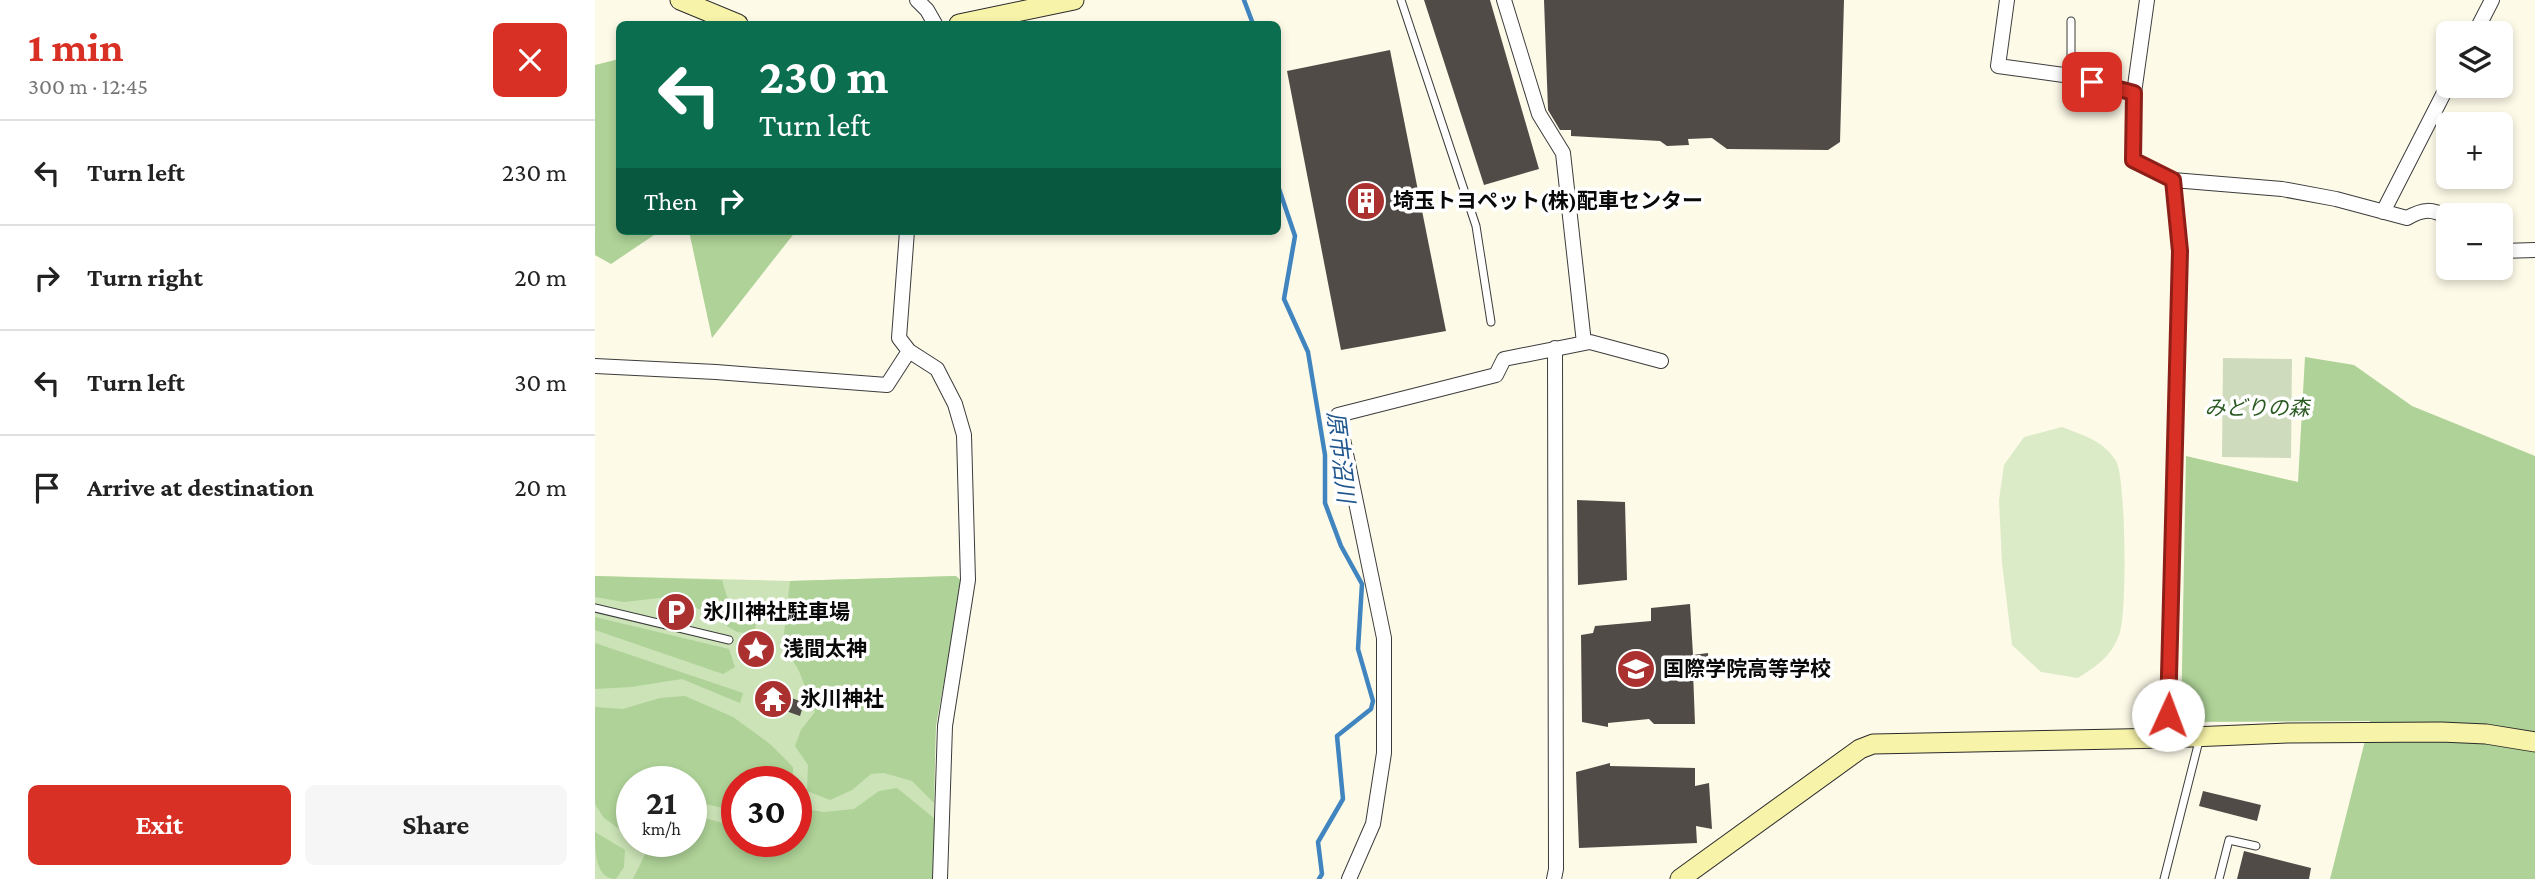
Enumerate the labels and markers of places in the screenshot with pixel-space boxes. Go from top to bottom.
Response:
pin [2062,52,2122,112]
building icon: 埼玉トヨペット(株)配車センター [1345,180,1387,222]
place label: 埼玉トヨペット(株)配車センター [1393,189,1703,213]
parking icon: 氷川神社駐車場 [655,591,697,633]
place label: 氷川神社駐車場 [703,600,850,624]
place icon: 浅間太神 [735,628,777,670]
place label: 浅間太神 [783,637,867,661]
school or university icon: 国際学院高等学校 [1615,648,1657,690]
place label: 国際学院高等学校 [1663,657,1831,681]
temple icon: 氷川神社 [752,678,794,720]
place label: 氷川神社 [800,687,884,711]

